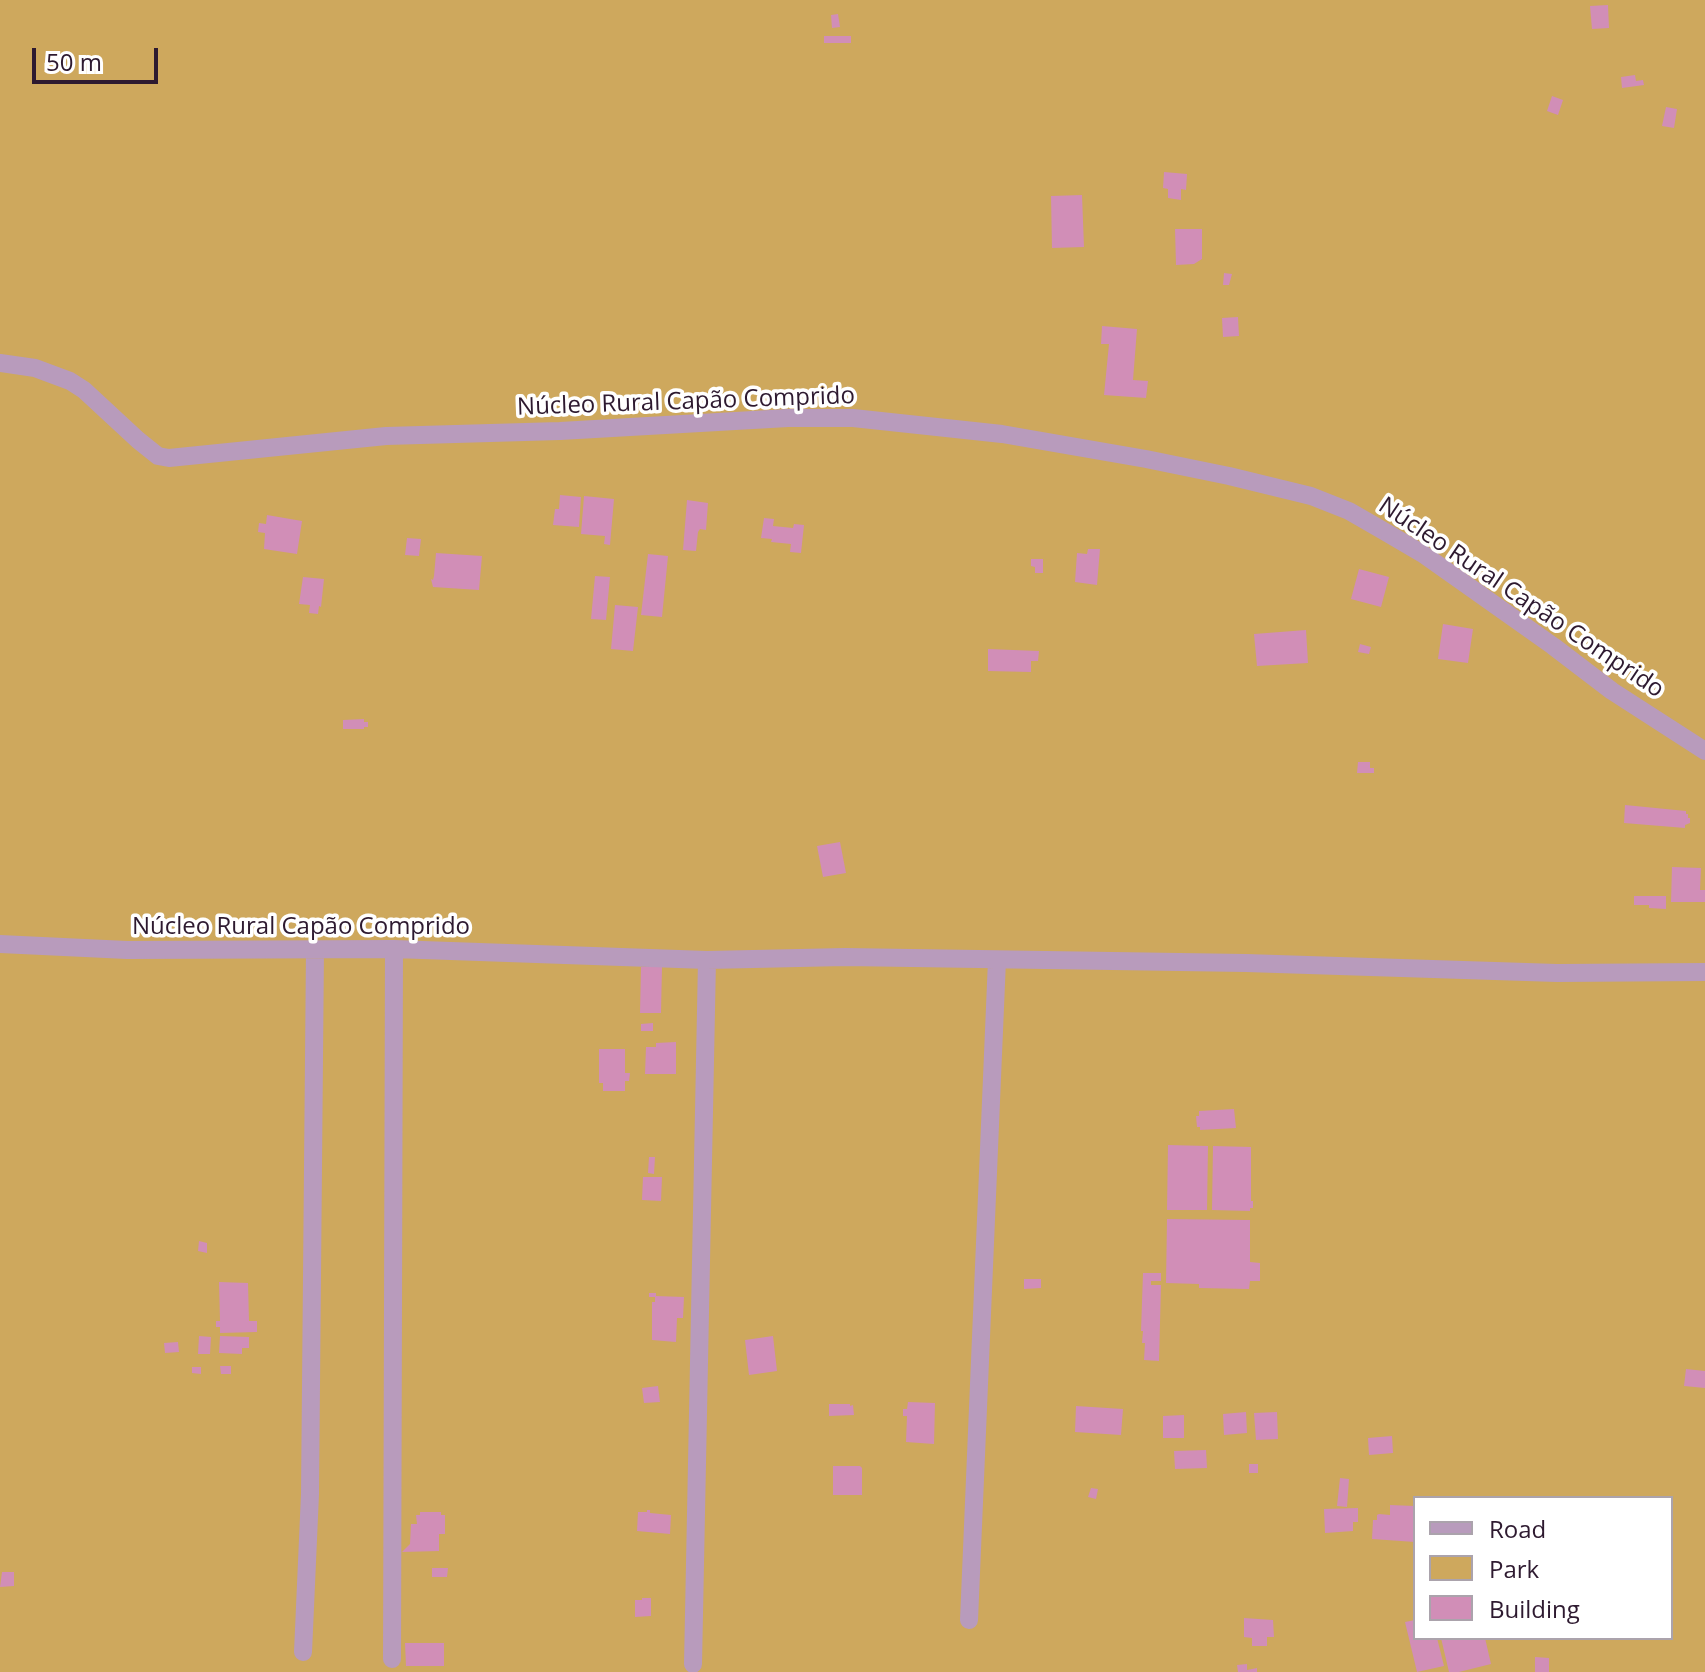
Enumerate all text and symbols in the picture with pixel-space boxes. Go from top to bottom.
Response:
scale bar [36,32,162,82]
text: 50 m [46,45,102,78]
street label: Núcleo Rural Capão Comprido [517,382,855,422]
street label: Núcleo Rural Capão Comprido [1373,492,1669,704]
street label: Núcleo Rural Capão Comprido [132,913,470,941]
legend [1413,1496,1673,1640]
text: Road [1489,1512,1546,1545]
text: Park [1489,1552,1539,1585]
text: Building [1489,1592,1580,1625]

